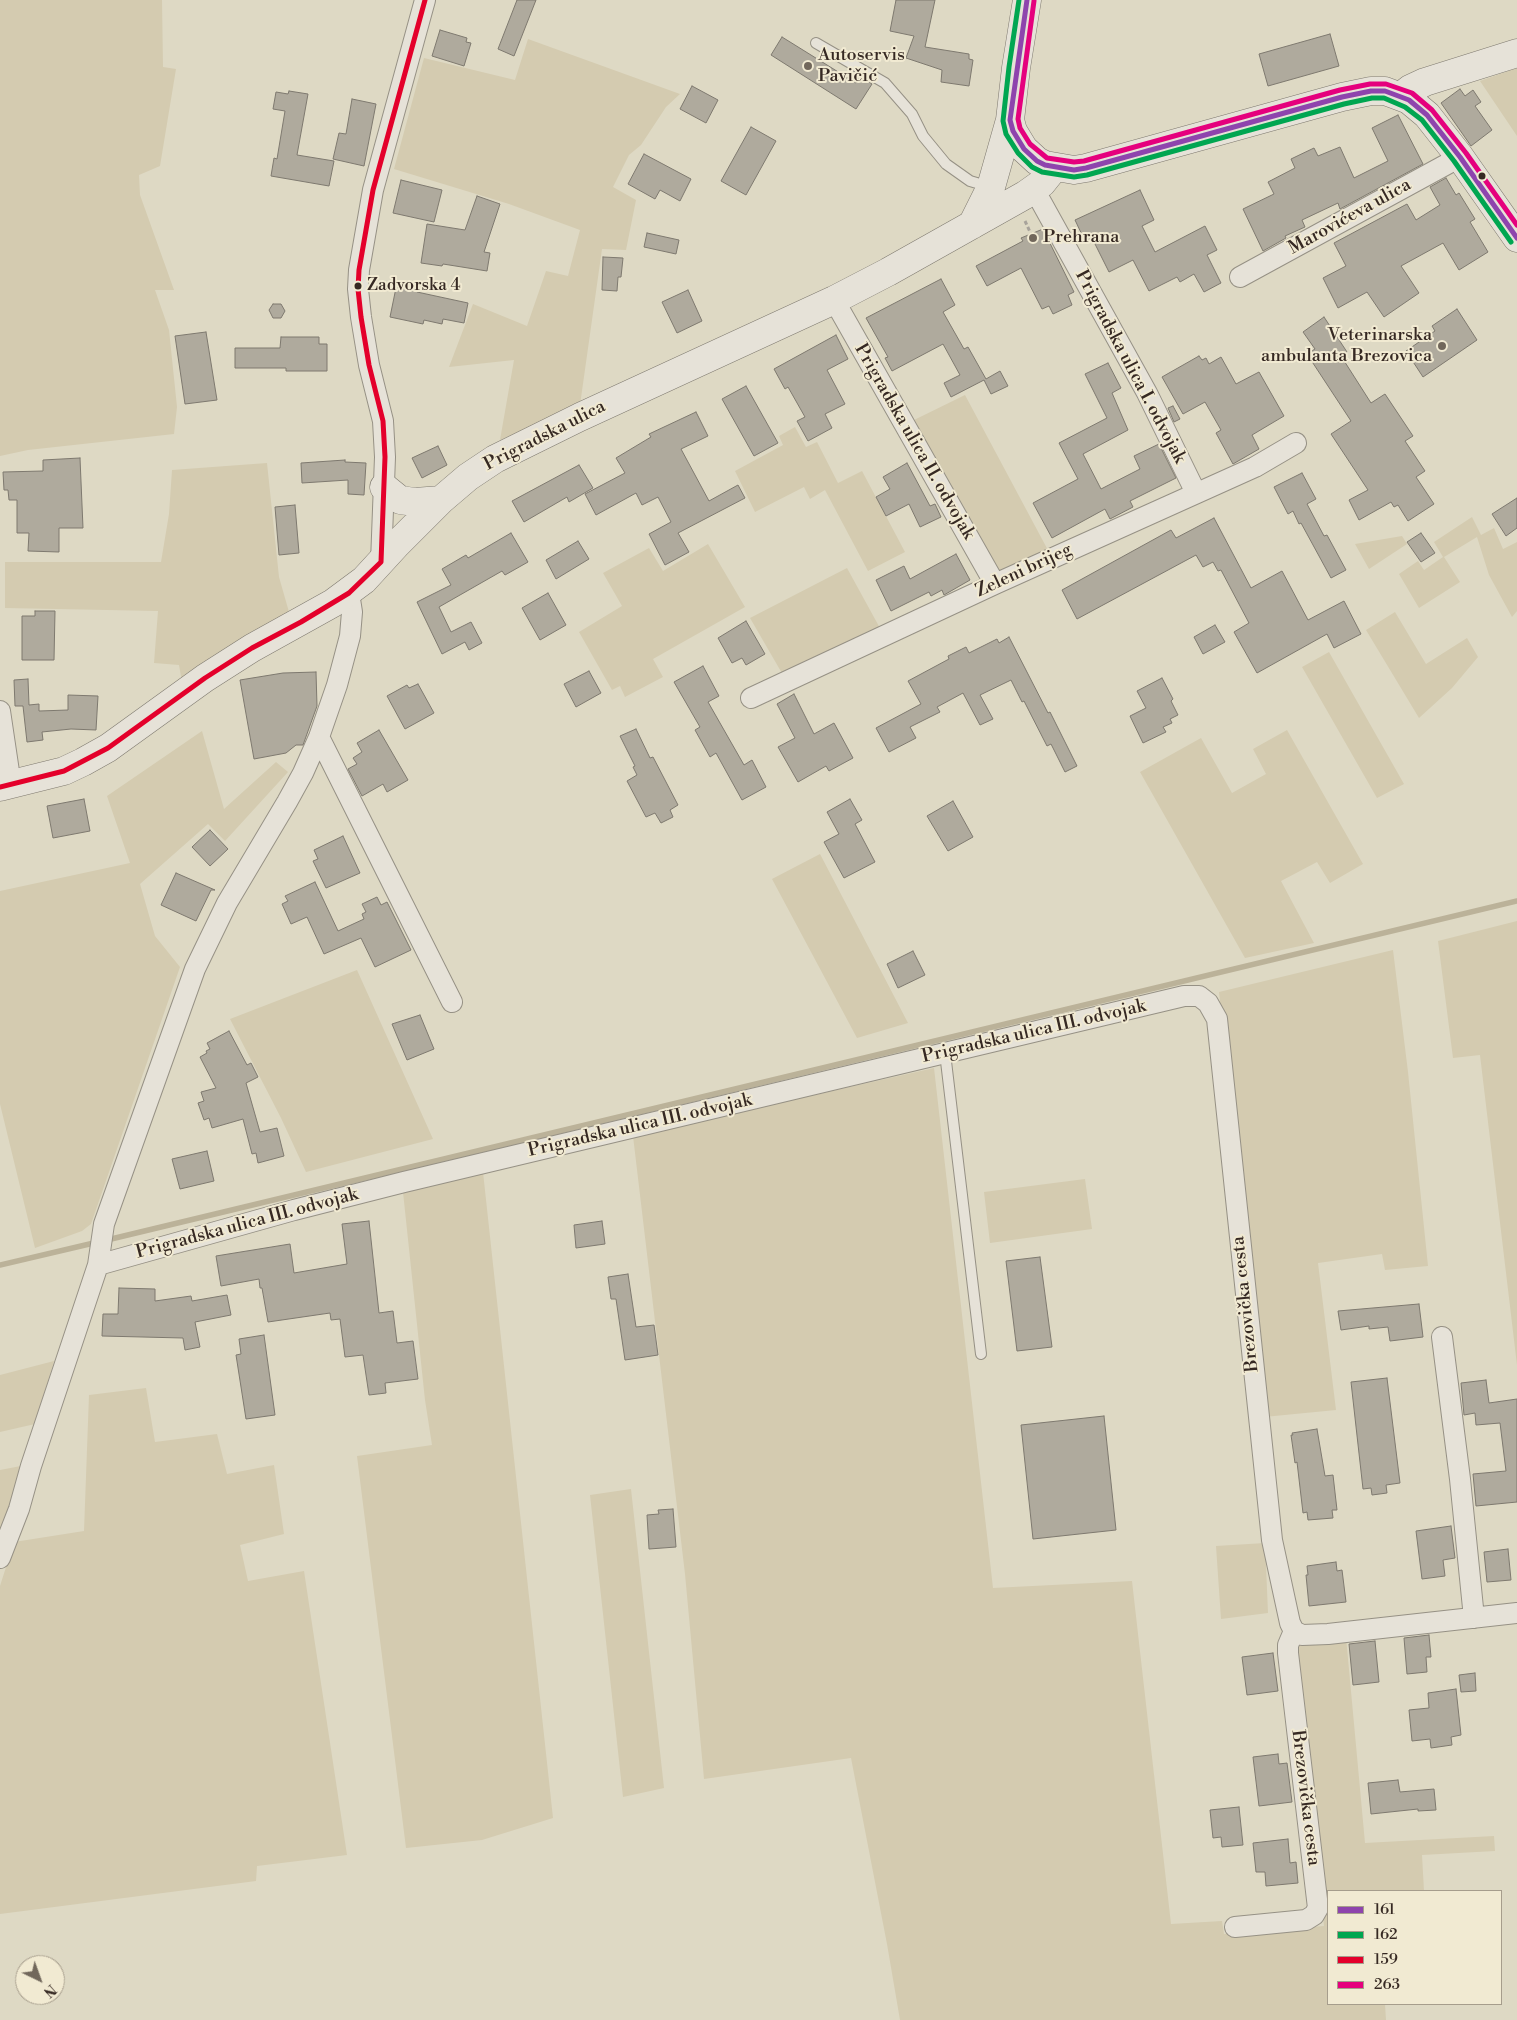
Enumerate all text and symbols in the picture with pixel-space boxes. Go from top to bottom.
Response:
place label: Autoservis Pavičić [818,45,905,88]
marker: Autoservis Pavičić [802,60,814,72]
unlabelled marker [1477,171,1487,181]
street label: Marovićeva ulica [1285,174,1415,260]
place label: Prehrana [1043,227,1119,249]
marker: Prehrana [1027,232,1039,244]
street label: Prigradska ulica I. odvojak [1070,267,1190,467]
place label: Zadvorska 4 [367,276,461,296]
marker: Zadvorska 4 [353,281,363,291]
place label: Veterinarska ambulanta Brezovica [1261,325,1432,368]
street label: Prigradska ulica II. odvojak [849,340,979,544]
marker: Veterinarska ambulanta Brezovica [1436,340,1448,352]
street label: Prigradska ulica [481,396,609,476]
street label: Zeleni brijeg [972,539,1076,603]
street label: Prigradska ulica III. odvojak [920,996,1148,1068]
street label: Prigradska ulica III. odvojak [526,1090,754,1162]
street label: Prigradska ulica III. odvojak [134,1184,360,1264]
street label: Brezovička cesta [1228,1235,1264,1373]
street label: Brezovička cesta [1286,1729,1324,1867]
legend [1327,1890,1502,2005]
text: 161 [1374,1900,1395,1919]
text: 162 [1374,1925,1398,1944]
text: 159 [1374,1950,1398,1969]
north arrow [15,1955,65,2005]
text: 263 [1374,1975,1400,1994]
text: N [39,1980,60,2001]

